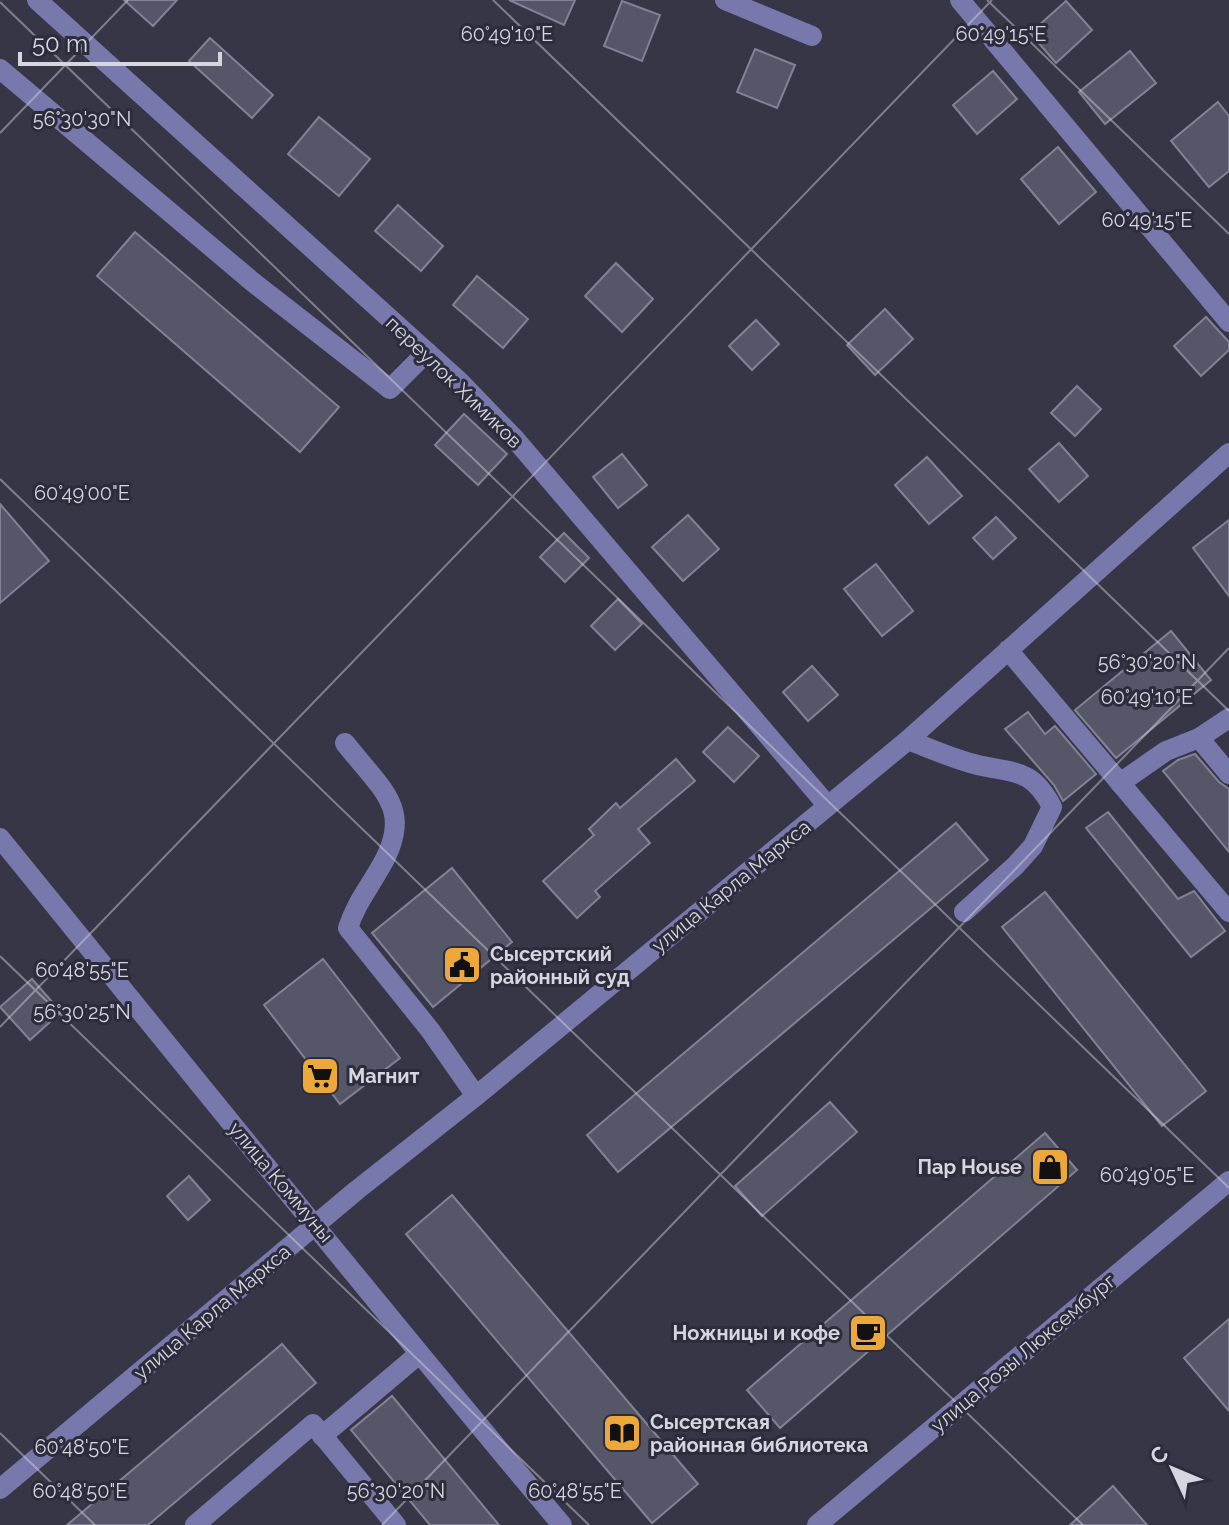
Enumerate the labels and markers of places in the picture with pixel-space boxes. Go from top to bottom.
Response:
place label: Сысертский районный суд [490,942,630,989]
public building icon: Сысертский районный суд [441,944,483,986]
supermarket icon: Магнит [299,1055,341,1097]
place label: Магнит [348,1064,419,1088]
shop icon: Пар House [1029,1146,1071,1188]
place label: Пар House [917,1155,1022,1179]
cafe icon: Ножницы и кофе [847,1312,889,1354]
place label: Ножницы и кофе [673,1321,840,1345]
place label: Сысертская районная библиотека [650,1410,868,1457]
library icon: Сысертская районная библиотека [601,1412,643,1454]

